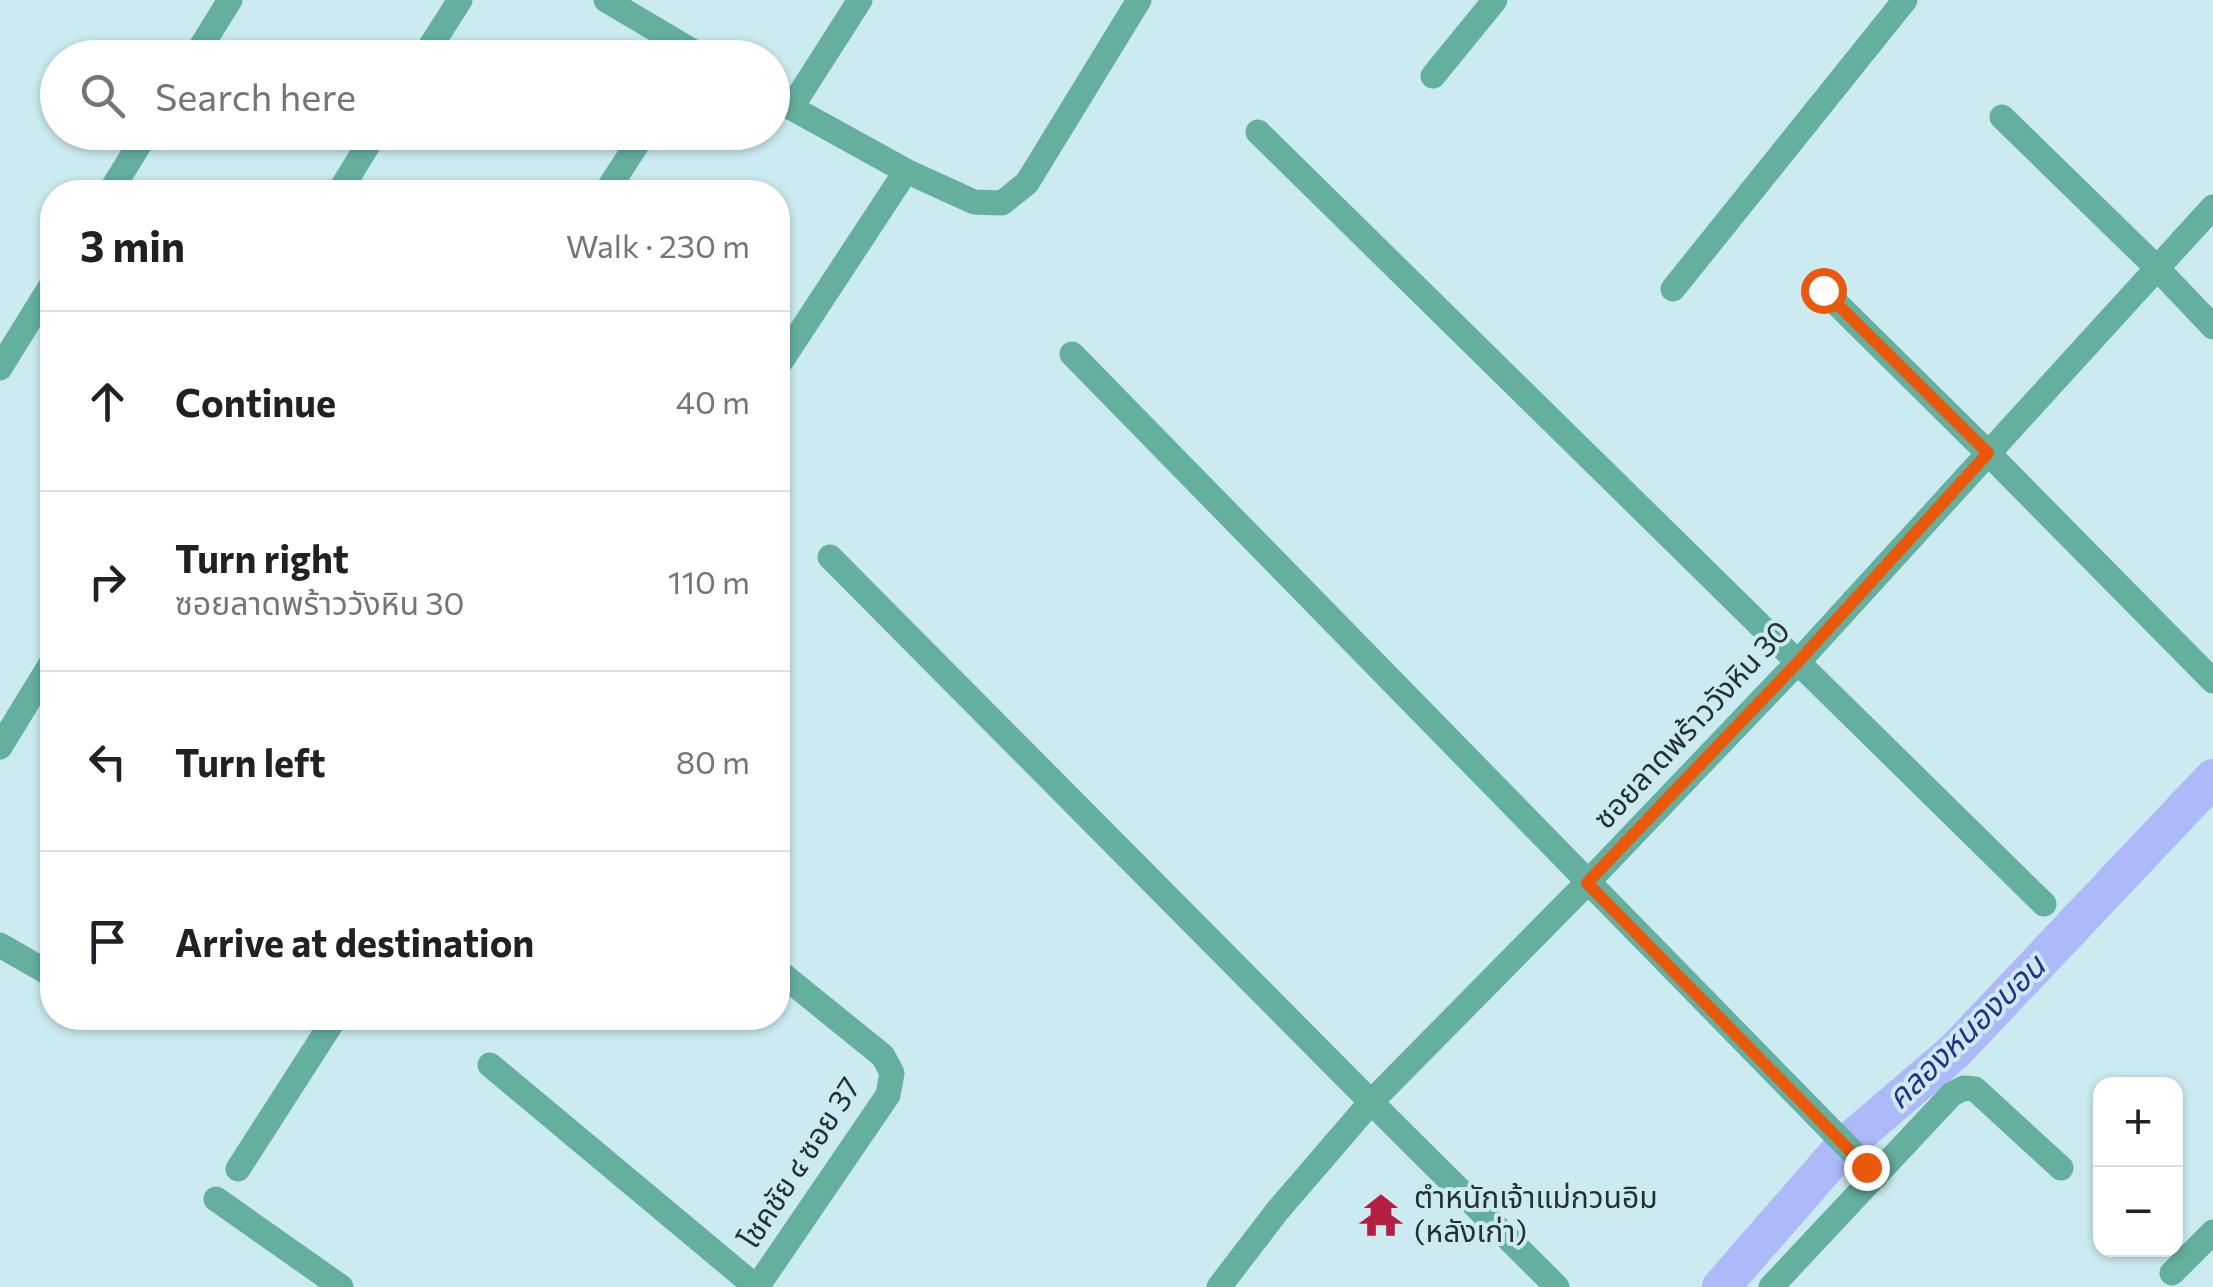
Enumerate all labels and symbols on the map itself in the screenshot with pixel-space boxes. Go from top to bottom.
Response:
route start [1801,268,1847,314]
street label: ซอยลาดพร้าววังหิน 30 [1584,611,1796,835]
water label: คลองหนองบอน [1877,943,2054,1116]
street label: โชคชัย ๔ ซอย 37 [729,1069,867,1254]
route end [1844,1145,1890,1191]
place label: ตำหนักเจ้าแม่กวนอิม (หลังเก่า) [1414,1177,1658,1248]
temple icon: ตำหนักเจ้าแม่กวนอิม (หลังเก่า) [1357,1191,1405,1239]

